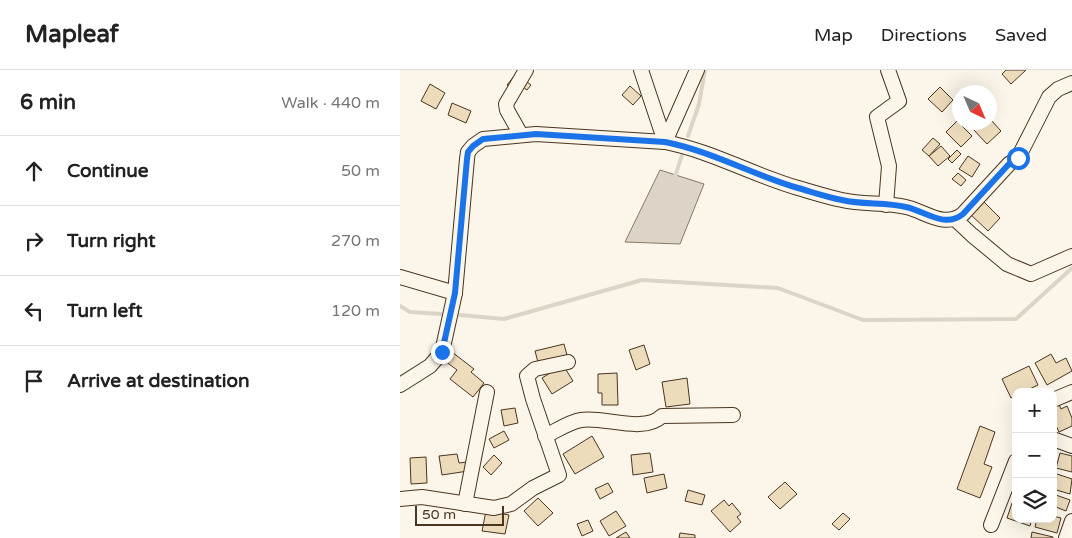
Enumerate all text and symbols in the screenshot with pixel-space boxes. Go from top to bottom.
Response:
text: Mapleaf [25,20,119,49]
text: Map [814,24,853,46]
text: Directions [881,24,967,46]
text: Saved [995,24,1047,46]
north arrow [952,85,997,130]
text: 6 min [20,90,76,115]
text: Walk · 440 m [281,93,380,113]
route start [1007,147,1030,170]
icon: ahead [20,157,48,185]
text: Continue [67,160,149,182]
text: 50 m [341,161,380,181]
icon: right [20,227,48,255]
text: Turn right [67,230,155,252]
text: 270 m [331,231,380,251]
icon: left [20,297,48,325]
text: Turn left [67,300,143,322]
text: 120 m [331,301,380,321]
route end [431,341,454,364]
icon: arrive [20,367,48,395]
text: Arrive at destination [67,370,250,392]
map controls [1012,388,1057,523]
button: + [1012,388,1057,433]
button: − [1012,433,1057,478]
button: layers [1012,478,1057,523]
scale bar [415,503,504,526]
text: 50 m [422,506,456,523]

